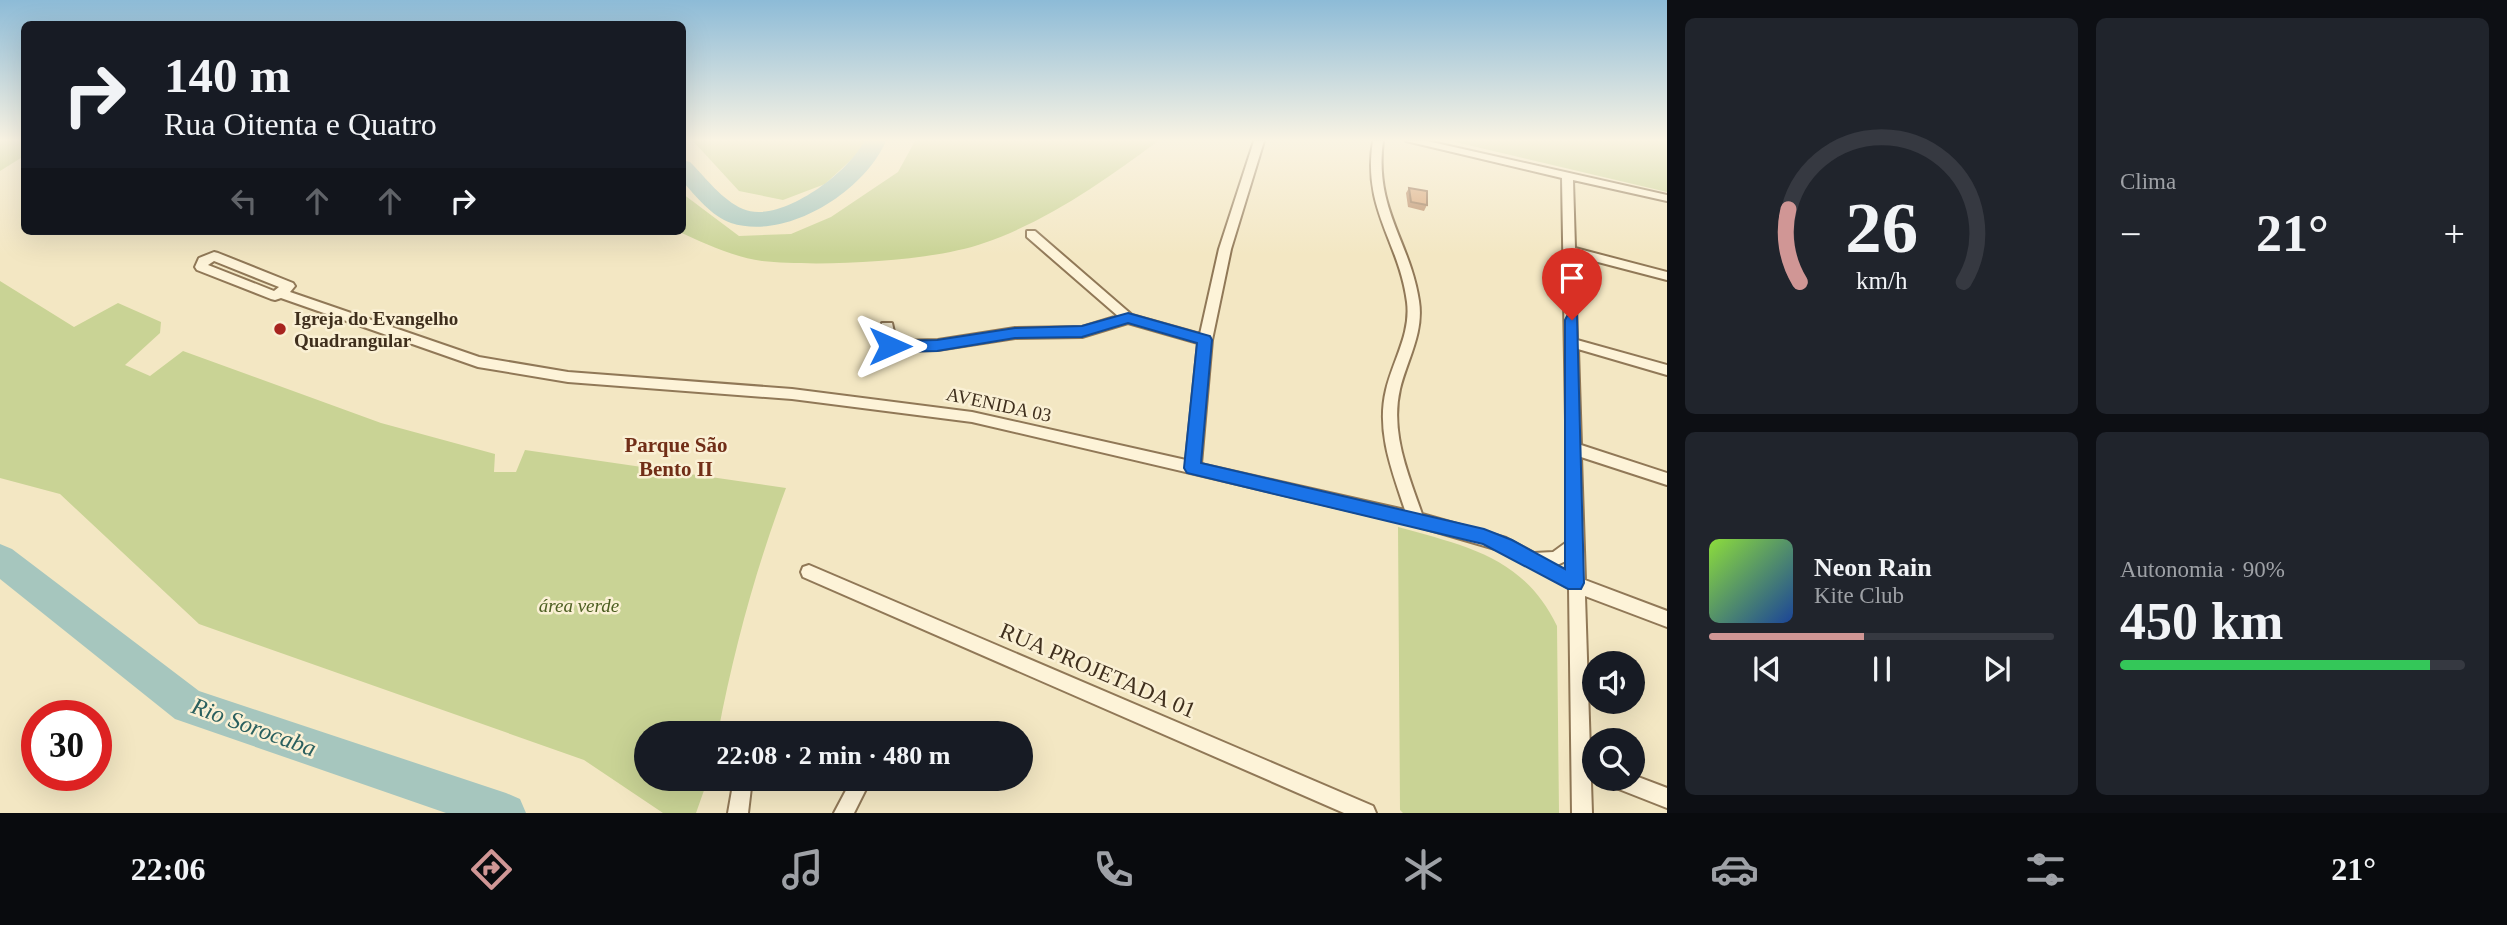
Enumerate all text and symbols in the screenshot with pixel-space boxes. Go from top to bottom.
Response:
text: 140 m [164,48,291,103]
icon: right [49,49,140,140]
text: Rua Oitenta e Quatro [164,106,437,142]
text: Clima [2120,169,2176,194]
icon: left [225,182,263,220]
icon: ahead [298,182,336,220]
icon: ahead [371,182,409,220]
icon: right [444,182,482,220]
text: 26 [1845,187,1918,268]
text: 21° [2256,205,2329,262]
text: − [2120,213,2141,255]
text: + [2444,213,2465,255]
pin [1542,248,1602,320]
icon: arrive [1553,259,1591,297]
text: km/h [1856,267,1908,294]
place label: Igreja do Evangelho Quadrangular [294,308,458,351]
position arrow [853,309,927,383]
marker: Igreja do Evangelho Quadrangular [272,321,288,337]
street label: AVENIDA 03 [944,383,1053,426]
district label: Parque São Bento II [625,433,727,481]
text: Neon Rain [1814,553,1932,582]
text: Autonomia · 90% [2120,557,2285,582]
text: Kite Club [1814,583,1904,608]
text: 450 km [2120,593,2283,650]
park label: área verde [539,595,619,616]
street label: RUA PROJETADA 01 [996,618,1199,723]
icon: previous [1748,650,1786,688]
icon: pause [1863,650,1901,688]
icon: next [1978,650,2016,688]
map controls [1582,651,1645,791]
button: sound [1582,651,1645,714]
water label: Rio Sorocaba [187,692,320,762]
speed limit sign: 30 [21,700,112,791]
button: search [1582,728,1645,791]
text: 22:08 · 2 min · 480 m [717,741,951,770]
icon: directions [467,845,516,894]
icon: music [778,845,827,894]
icon: phone [1089,845,1138,894]
icon: climate [1399,845,1448,894]
icon: car [1710,845,1759,894]
icon: filters [2021,845,2070,894]
text: 22:06 [131,851,206,887]
text: 21° [2331,851,2376,887]

